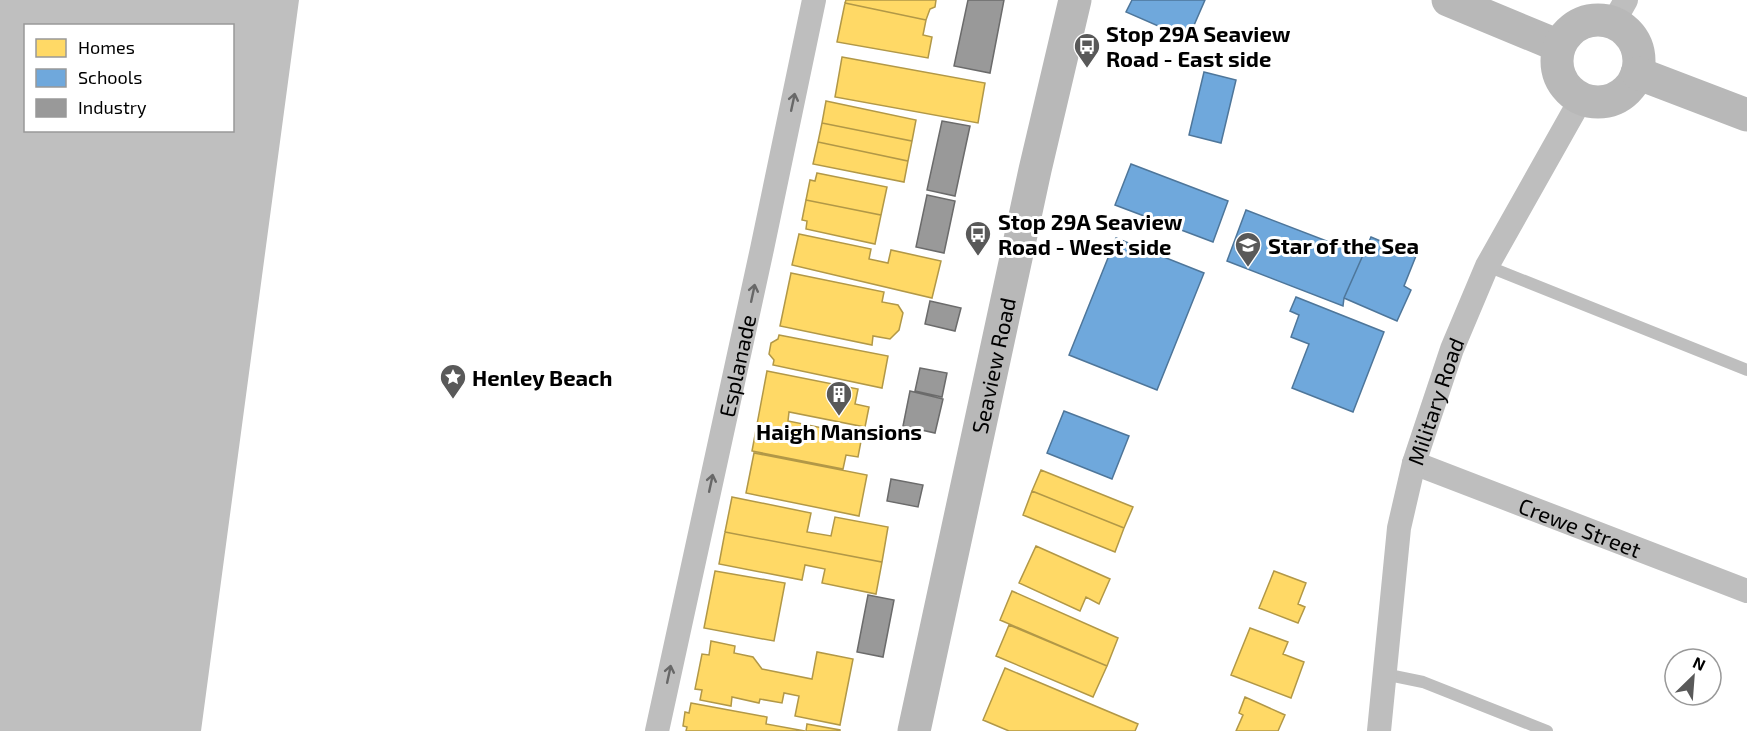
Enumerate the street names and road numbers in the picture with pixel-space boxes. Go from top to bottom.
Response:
street label: Seaview Road [966,295,1020,436]
street label: Esplanade [713,312,760,419]
street label: Military Road [1401,333,1468,468]
street label: Crewe Street [1515,492,1645,562]

